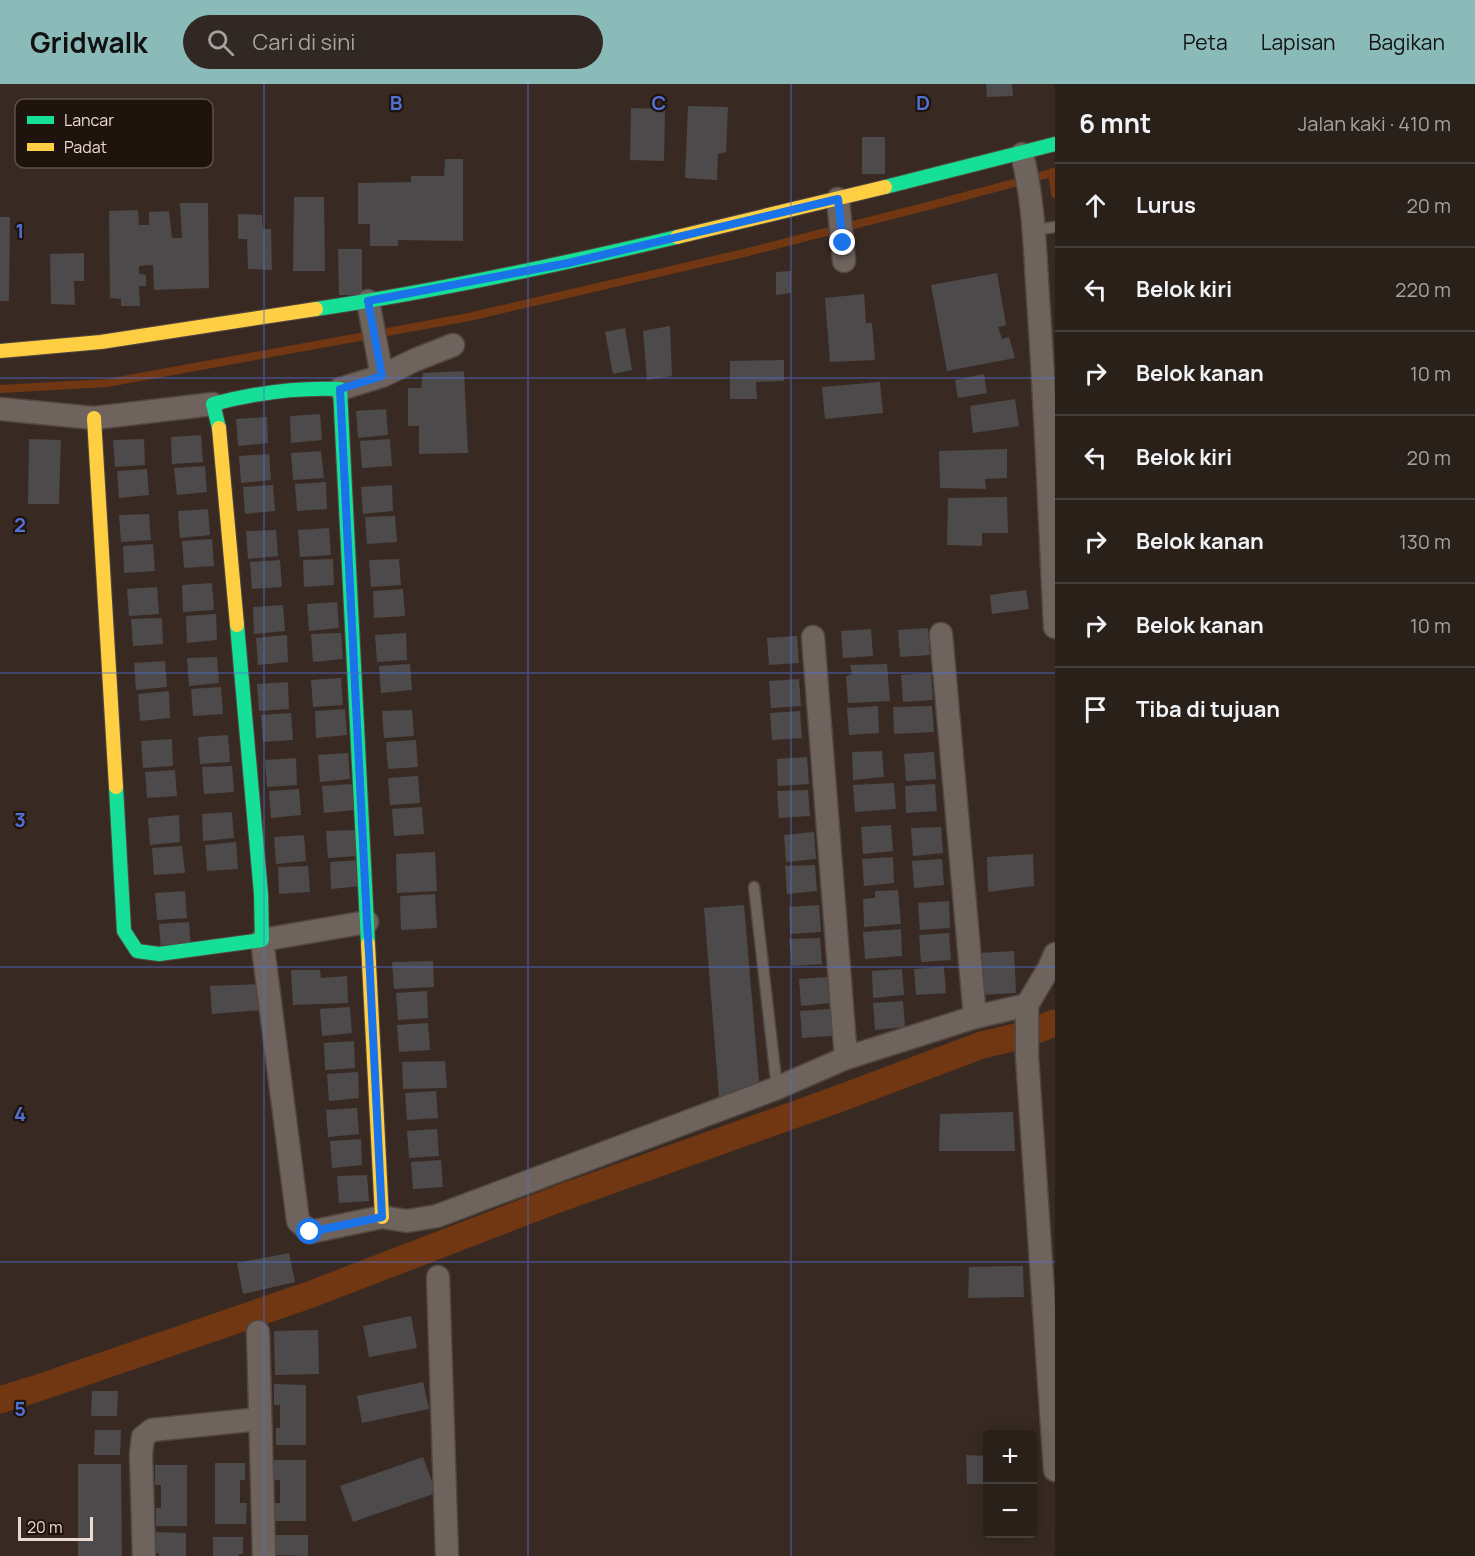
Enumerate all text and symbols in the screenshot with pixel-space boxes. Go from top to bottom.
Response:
search box [183,15,603,69]
text: Gridwalk [30,23,147,61]
icon: search [204,26,237,59]
text: Cari di sini [252,27,355,57]
text: Peta [1183,28,1228,56]
text: Lapisan [1261,28,1336,56]
text: Bagikan [1369,28,1445,56]
text: B [390,89,403,116]
text: C [652,89,666,116]
text: D [916,89,930,116]
legend [15,99,213,168]
text: 6 mnt [1079,105,1151,141]
text: Lancar [64,109,114,131]
text: Jalan kaki · 410 m [1298,110,1451,137]
text: Padat [64,136,107,158]
icon: ahead [1079,189,1112,222]
text: Lurus [1136,190,1196,220]
text: 20 m [1406,192,1451,219]
text: 1 [16,217,24,244]
route end [829,229,855,255]
icon: left [1079,273,1112,306]
text: Belok kiri [1136,274,1232,304]
text: 220 m [1395,276,1451,303]
icon: right [1079,357,1112,390]
text: Belok kanan [1136,358,1264,388]
text: 10 m [1410,360,1451,387]
icon: left [1079,441,1112,474]
text: Belok kiri [1136,442,1232,472]
text: 20 m [1406,444,1451,471]
text: 2 [14,511,26,538]
icon: right [1079,525,1112,558]
text: Belok kanan [1136,526,1264,556]
text: 130 m [1399,528,1451,555]
icon: right [1079,609,1112,642]
text: Belok kanan [1136,610,1264,640]
text: 10 m [1410,612,1451,639]
icon: arrive [1079,693,1112,726]
text: Tiba di tujuan [1136,694,1280,724]
text: 3 [14,806,26,833]
text: 4 [14,1100,26,1127]
route start [296,1218,322,1244]
text: 5 [14,1395,26,1422]
map controls [983,1430,1037,1538]
button: + [983,1430,1037,1484]
button: − [983,1484,1037,1538]
scale bar [18,1514,93,1542]
text: 20 m [27,1516,63,1538]

